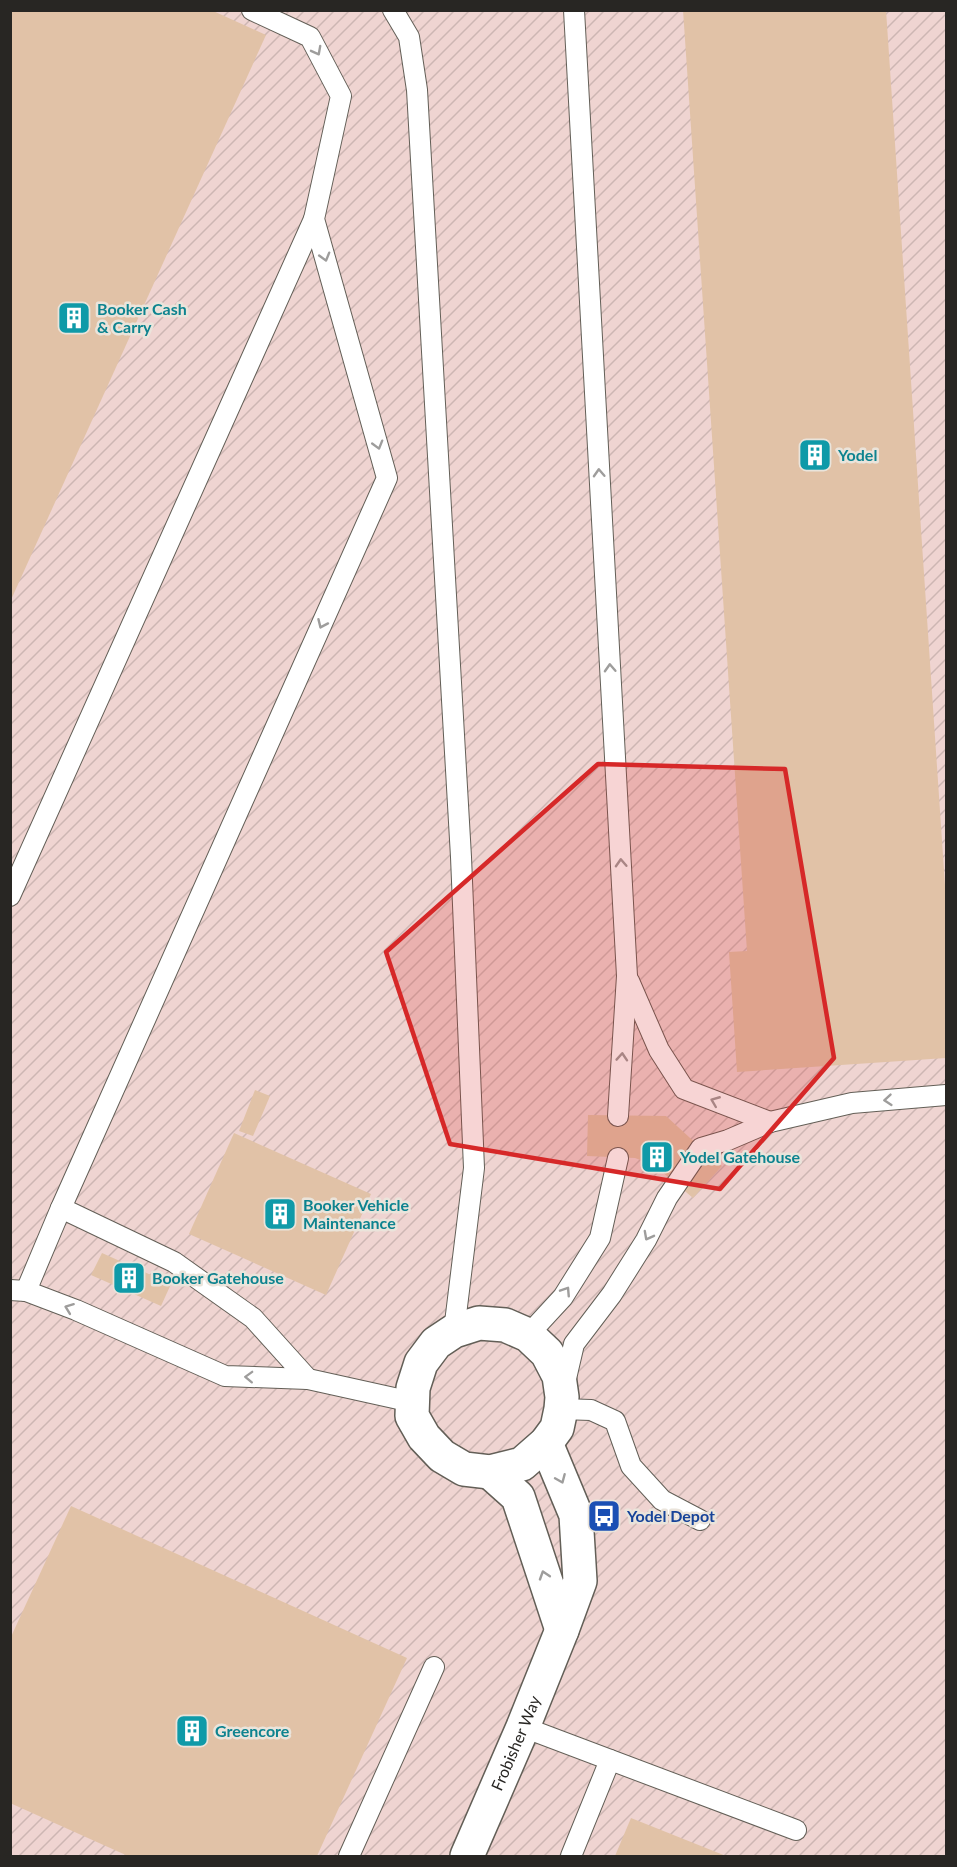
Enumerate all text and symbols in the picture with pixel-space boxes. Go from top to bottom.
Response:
one-way arrow [310,45,321,56]
one-way arrow [318,251,330,262]
place label: Booker Cash & Carry [97,299,187,336]
building icon: Booker Cash & Carry [56,300,92,336]
building icon: Yodel [797,437,833,473]
one-way arrow [370,440,383,450]
place label: Yodel [837,445,877,464]
one-way arrow [593,469,606,478]
one-way arrow [317,618,329,629]
one-way arrow [604,663,617,672]
one-way arrow [614,858,627,867]
one-way arrow [615,1053,628,1062]
one-way arrow [884,1093,893,1106]
one-way arrow [710,1096,721,1108]
building icon: Yodel Gatehouse [639,1139,675,1175]
place label: Yodel Gatehouse [679,1147,801,1166]
place label: Booker Vehicle Maintenance [303,1195,410,1232]
building icon: Booker Vehicle Maintenance [262,1196,298,1232]
one-way arrow [644,1230,655,1240]
building icon: Booker Gatehouse [111,1260,147,1296]
place label: Booker Gatehouse [152,1268,284,1287]
one-way arrow [559,1286,570,1297]
one-way arrow [64,1302,74,1315]
one-way arrow [245,1371,254,1383]
one-way arrow [554,1473,566,1484]
bus stop icon: Yodel Depot [586,1498,622,1534]
place label: Yodel Depot [626,1506,715,1525]
one-way arrow [539,1570,551,1580]
street label: Frobisher Way [487,1692,544,1793]
building icon: Greencore [174,1713,210,1749]
place label: Greencore [215,1721,290,1740]

